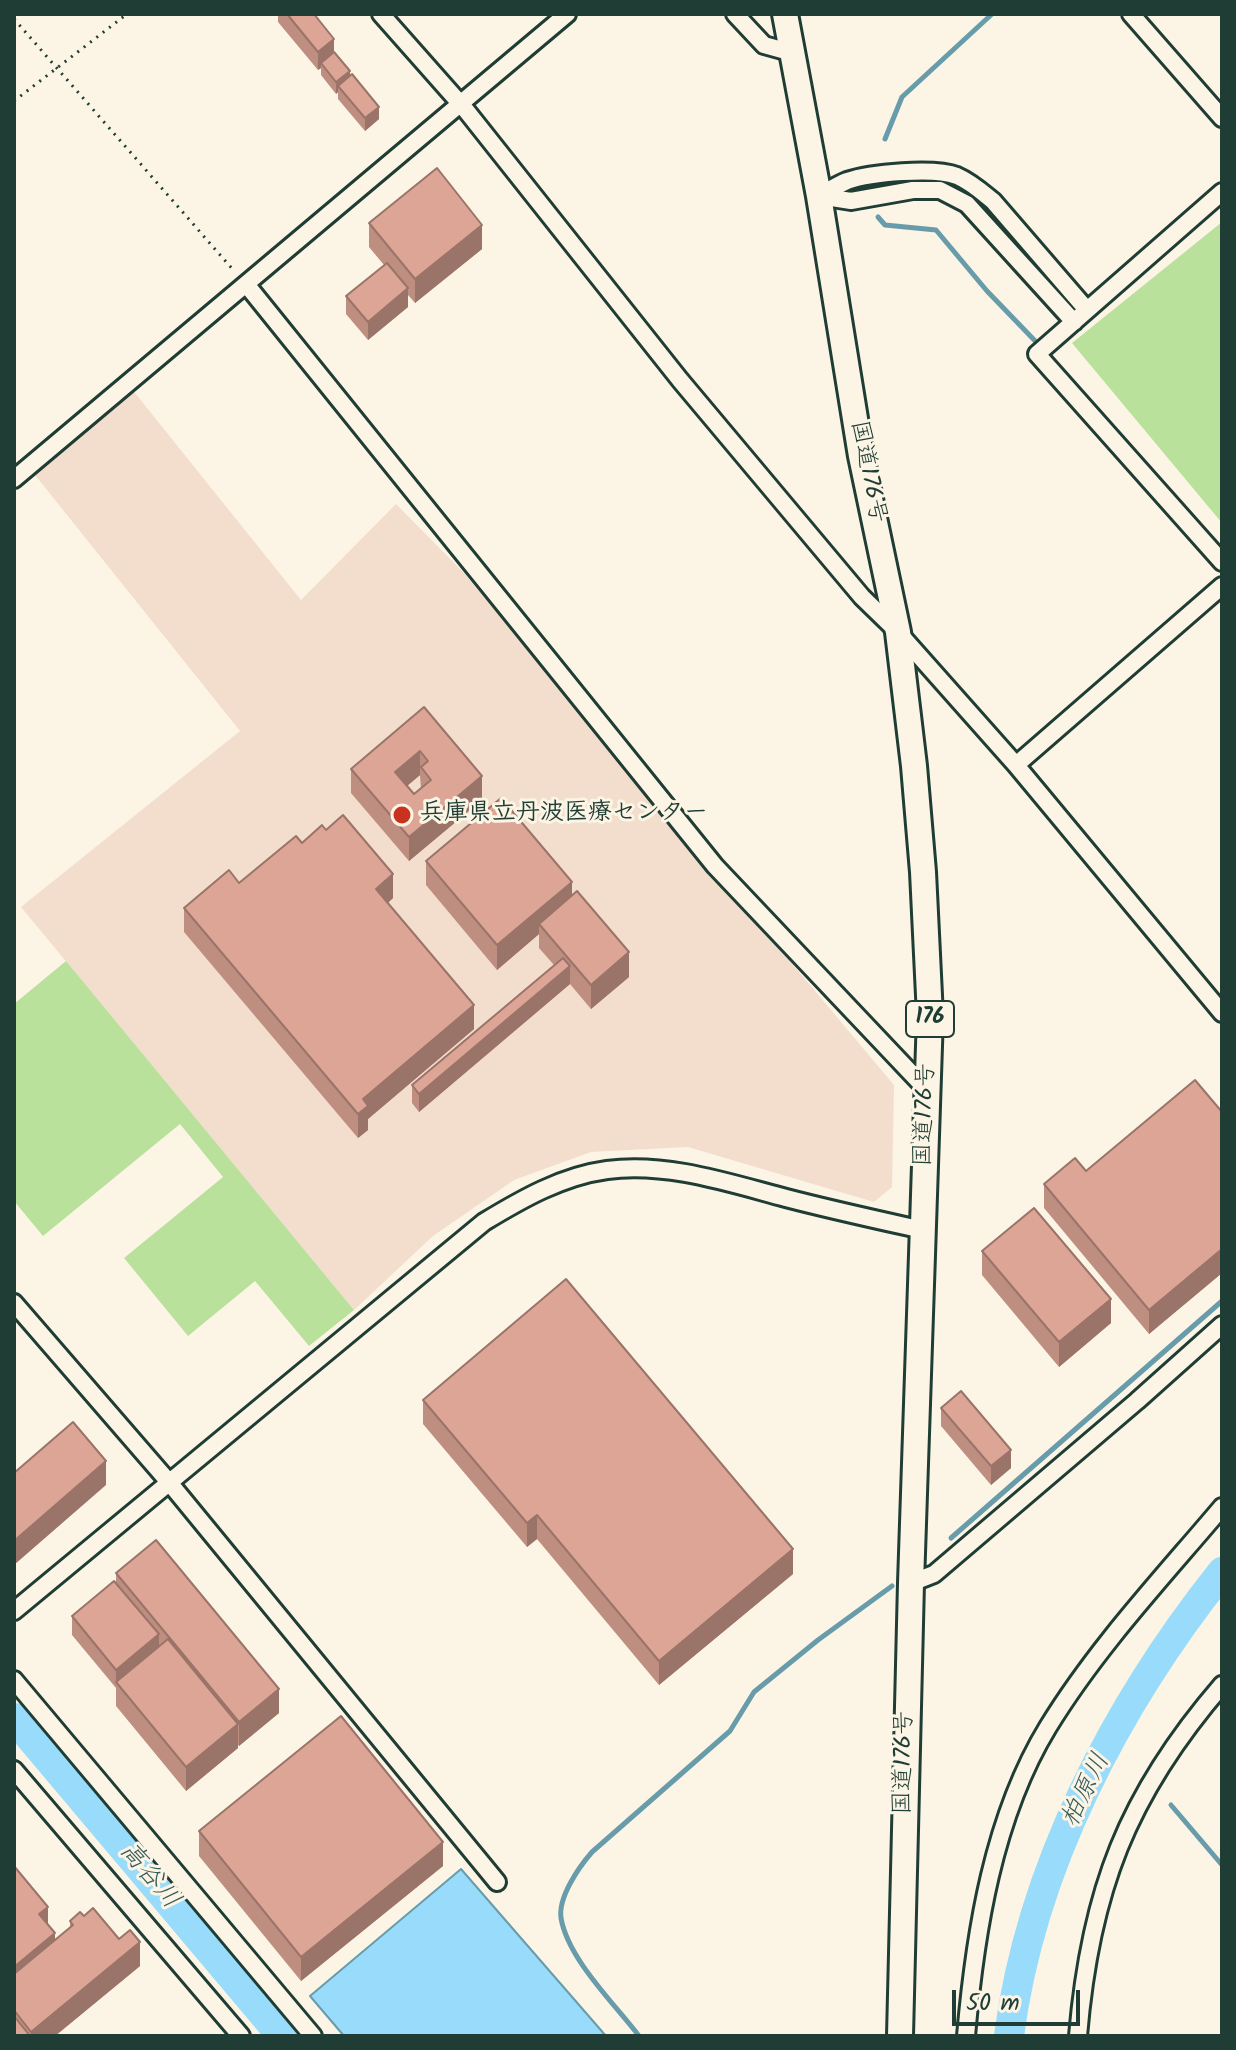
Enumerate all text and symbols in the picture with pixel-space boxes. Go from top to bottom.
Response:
street label: 国道176号 [842,418,890,526]
place label: 兵庫県立丹波医療センター [420,801,708,829]
marker: 兵庫県立丹波医療センター [391,804,413,826]
road number: 176 [906,1001,954,1037]
street label: 国道176号 [911,1063,943,1167]
street label: 国道176号 [891,1711,921,1815]
water label: 柏原川 [1057,1749,1119,1833]
water label: 高谷川 [111,1837,185,1917]
scale bar [956,1974,1084,2024]
text: 50 m [966,1984,1020,2023]

